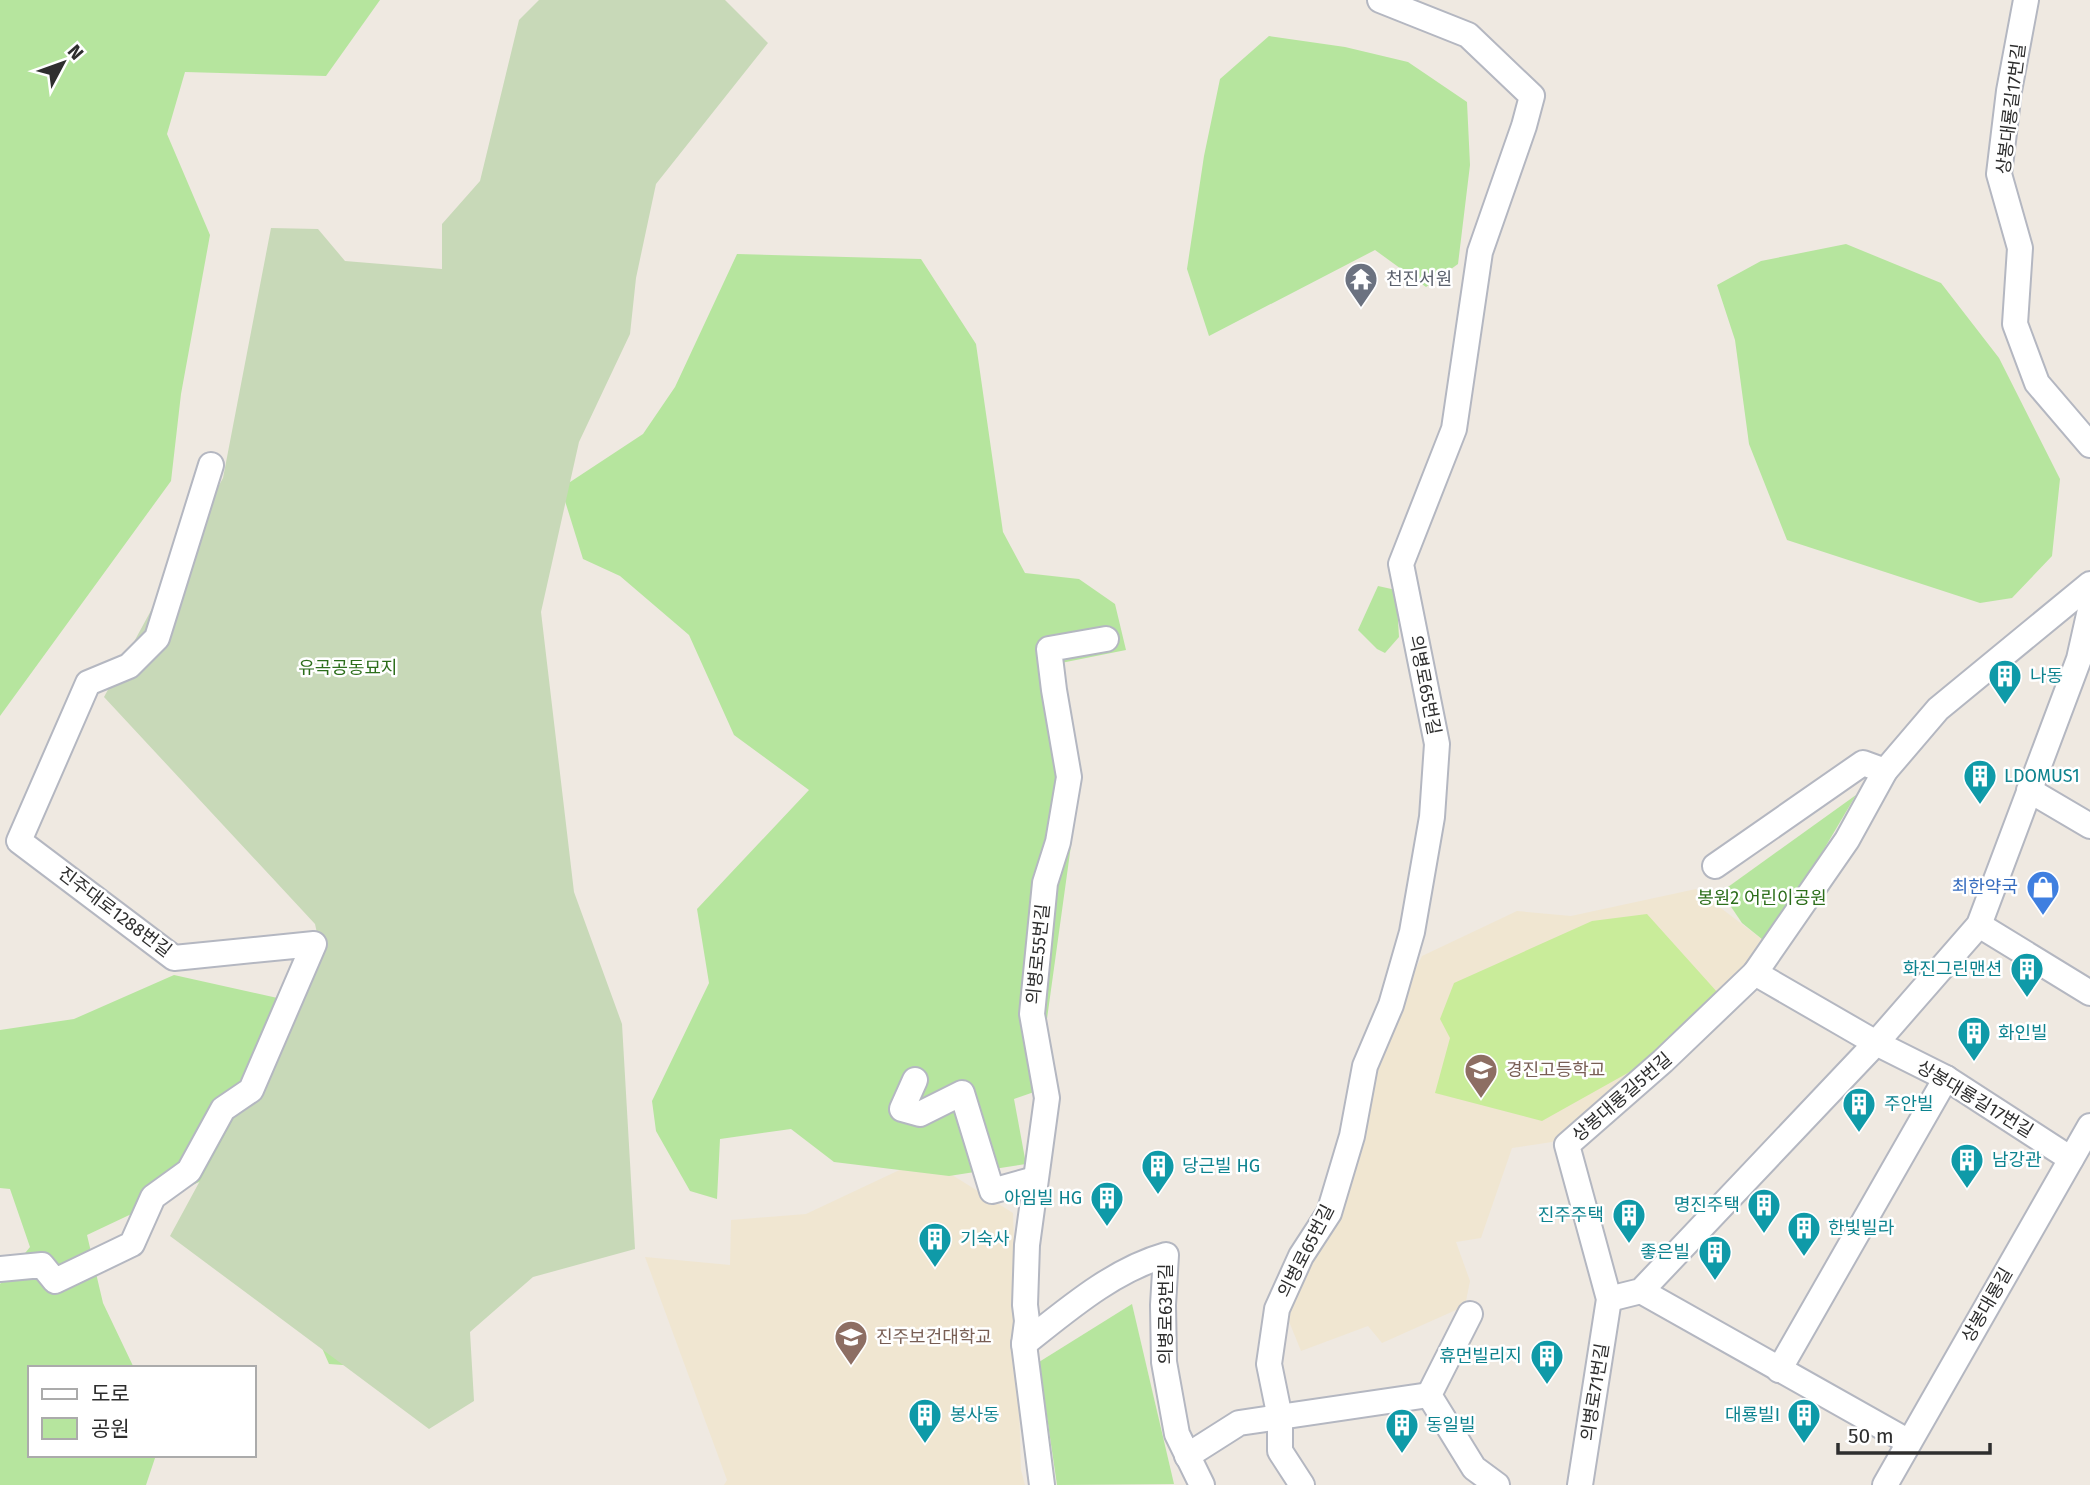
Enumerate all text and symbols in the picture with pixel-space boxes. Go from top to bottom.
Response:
north arrow [28,28,98,98]
text: N [63,40,88,64]
street label: 상봉대룡길17번길 [1992,42,2030,176]
temple icon: 천진서원 [1342,260,1380,309]
place label: 천진서원 [1386,268,1452,290]
street label: 의병로65번길 [1405,633,1445,737]
park label: 유곡공동묘지 [298,657,398,679]
building icon: 나동 [1986,657,2024,706]
place label: 나동 [2030,665,2063,687]
building icon: LDOMUS1 [1961,757,1999,806]
place label: LDOMUS1 [2004,765,2080,787]
street label: 진주대로1288번길 [54,862,176,962]
shop icon: 최한약국 [2024,868,2062,917]
place label: 최한약국 [1952,876,2018,898]
park label: 봉원2 어린이공원 [1697,887,1827,909]
street label: 의병로55번길 [1022,903,1054,1005]
building icon: 화진그린맨션 [2008,950,2046,999]
place label: 화진그린맨션 [1903,958,2002,980]
building icon: 화인빌 [1955,1014,1993,1063]
place label: 화인빌 [1998,1022,2048,1044]
street label: 상봉대룡길5번길 [1568,1048,1676,1146]
school or university icon: 경진고등학교 [1462,1051,1500,1100]
street label: 상봉대룡길17번길 [1913,1056,2037,1142]
place label: 경진고등학교 [1506,1059,1605,1081]
building icon: 주안빌 [1840,1085,1878,1134]
place label: 주안빌 [1884,1093,1934,1115]
building icon: 남강관 [1948,1141,1986,1190]
building icon: 당근빌 HG [1139,1147,1177,1196]
place label: 남강관 [1992,1149,2042,1171]
place label: 당근빌 HG [1182,1155,1260,1177]
building icon: 아임빌 HG [1088,1179,1126,1228]
building icon: 명진주택 [1745,1186,1783,1235]
place label: 아임빌 HG [1004,1187,1082,1209]
place label: 명진주택 [1674,1194,1740,1216]
building icon: 진주주택 [1610,1196,1648,1245]
street label: 의병로65번길 [1273,1201,1339,1301]
place label: 진주주택 [1538,1204,1604,1226]
building icon: 한빛빌라 [1785,1209,1823,1258]
place label: 한빛빌라 [1828,1217,1895,1239]
building icon: 기숙사 [916,1220,954,1269]
place label: 기숙사 [960,1228,1010,1250]
building icon: 좋은빌 [1696,1233,1734,1282]
place label: 좋은빌 [1640,1241,1690,1263]
street label: 의병로63번길 [1155,1263,1177,1365]
street label: 상봉대룡길 [1957,1264,2017,1346]
school or university icon: 진주보건대학교 [832,1318,870,1367]
place label: 진주보건대학교 [876,1326,992,1348]
building icon: 휴먼빌리지 [1528,1337,1566,1386]
street label: 의병로71번길 [1576,1342,1614,1442]
place label: 휴먼빌리지 [1439,1345,1522,1367]
legend [28,1366,256,1457]
text: 도로 [91,1381,130,1407]
building icon: 봉사동 [906,1396,944,1445]
building icon: 대룡빌I [1785,1396,1823,1445]
place label: 봉사동 [950,1404,1000,1426]
place label: 대룡빌I [1725,1404,1780,1426]
building icon: 동일빌 [1383,1406,1421,1455]
scale bar [1838,1412,1990,1456]
place label: 동일빌 [1426,1414,1476,1436]
text: 공원 [91,1416,130,1442]
text: 50 m [1848,1423,1894,1449]

